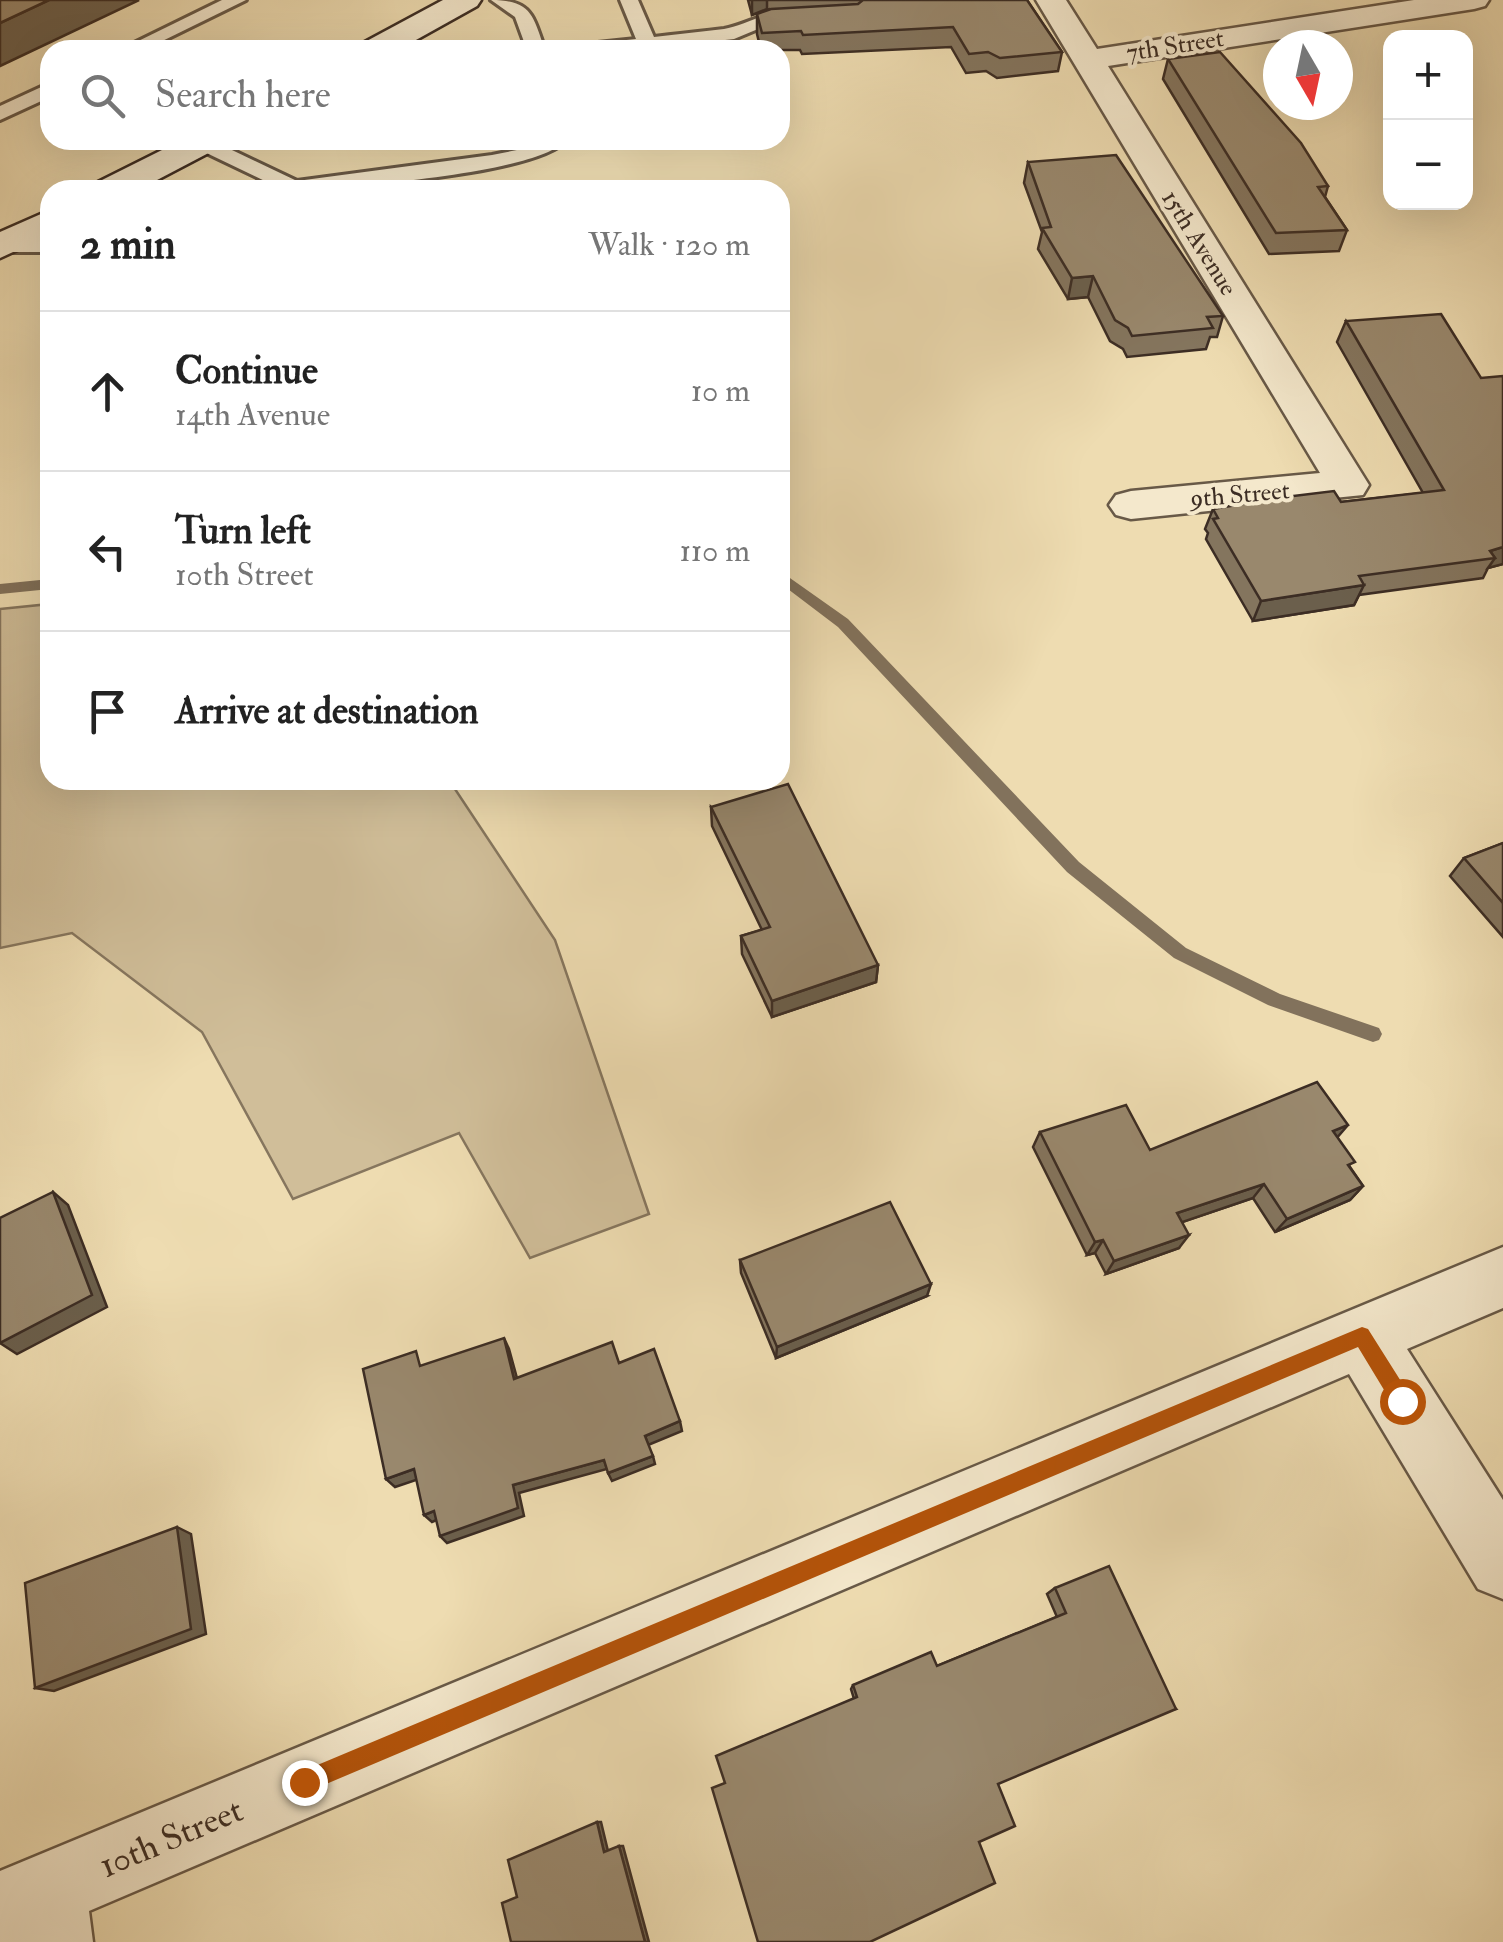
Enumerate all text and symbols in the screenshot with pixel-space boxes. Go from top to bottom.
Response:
street label: 7th Street [1124,23,1226,69]
north arrow [1263,30,1353,120]
map controls [1383,30,1473,210]
button: + [1383,30,1473,120]
search box [40,40,790,150]
icon: search [75,68,130,123]
text: Search here [155,71,331,119]
button: − [1383,120,1473,210]
street label: 15th Avenue [1154,184,1244,302]
text: 2 min [80,219,176,271]
text: Walk · 120 m [588,225,750,265]
text: Continue [175,347,318,395]
icon: ahead [80,364,135,419]
text: 10 m [691,371,750,411]
text: 14th Avenue [175,395,330,435]
street label: 9th Street [1187,475,1291,515]
text: Turn left [175,507,311,555]
icon: left [80,524,135,579]
text: 110 m [679,531,750,571]
text: 10th Street [175,555,314,595]
icon: arrive [80,684,135,739]
text: Arrive at destination [175,687,479,735]
route start [1380,1379,1426,1425]
route end [282,1760,328,1806]
street label: 10th Street [93,1788,249,1888]

